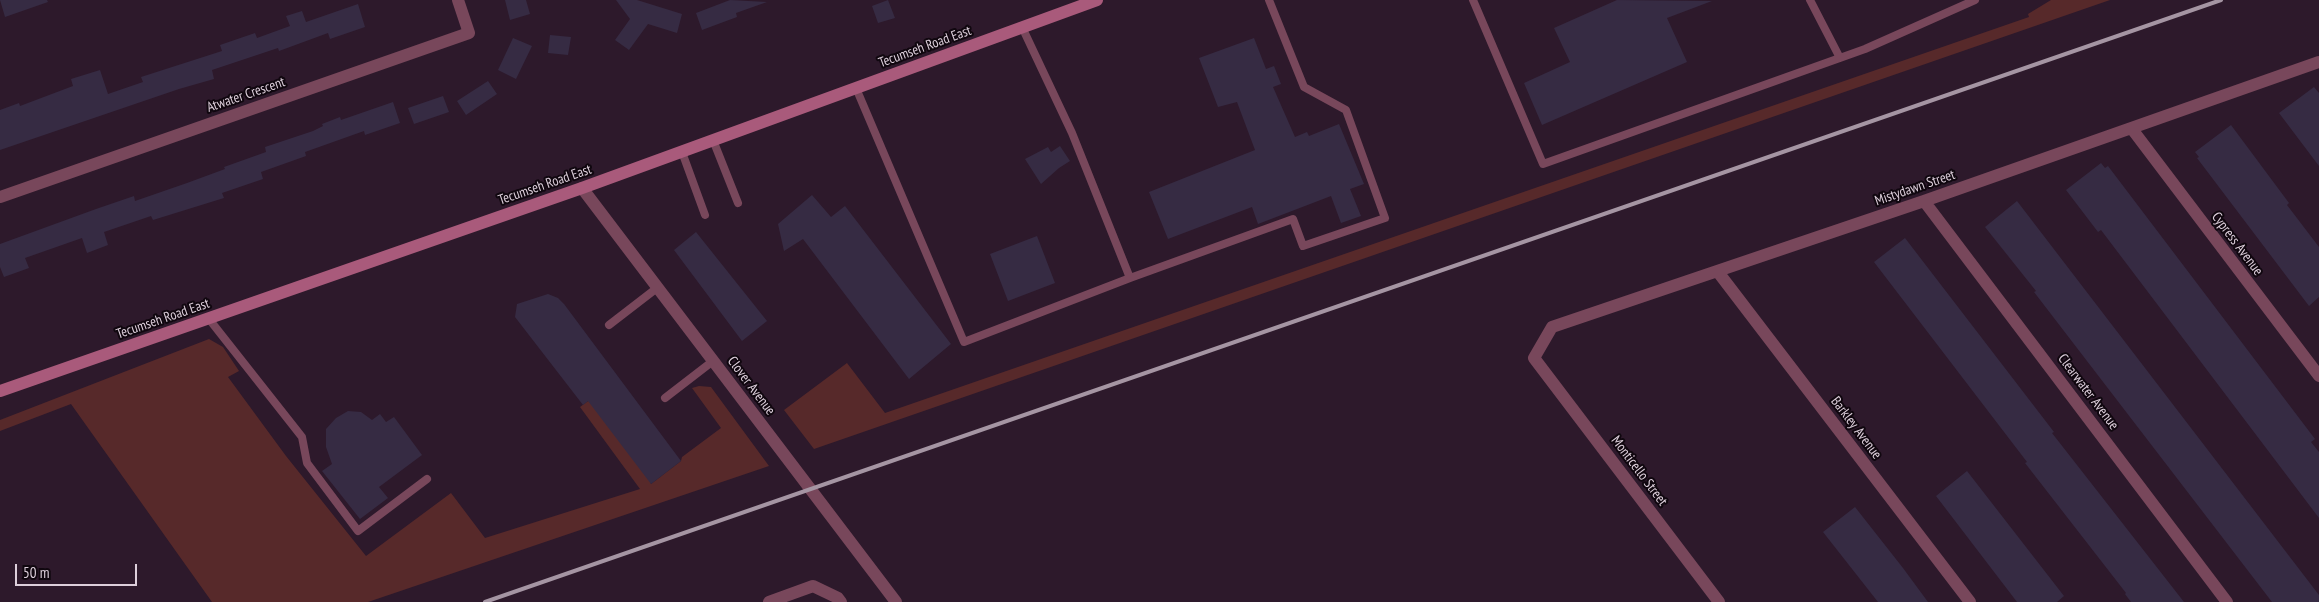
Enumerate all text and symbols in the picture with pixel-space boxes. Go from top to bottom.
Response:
street label: Tecumseh Road East [876,22,974,72]
street label: Atwater Crescent [205,74,287,116]
street label: Tecumseh Road East [496,161,594,209]
street label: Mistydawn Street [1873,166,1957,210]
street label: Cypress Avenue [2208,209,2266,279]
street label: Tecumseh Road East [114,295,212,343]
street label: Clearwater Avenue [2054,351,2122,433]
street label: Clover Avenue [724,353,778,419]
street label: Barkley Avenue [1827,393,1885,463]
street label: Monticello Street [1607,433,1671,509]
scale bar [18,554,140,586]
text: 50 m [23,563,49,582]

